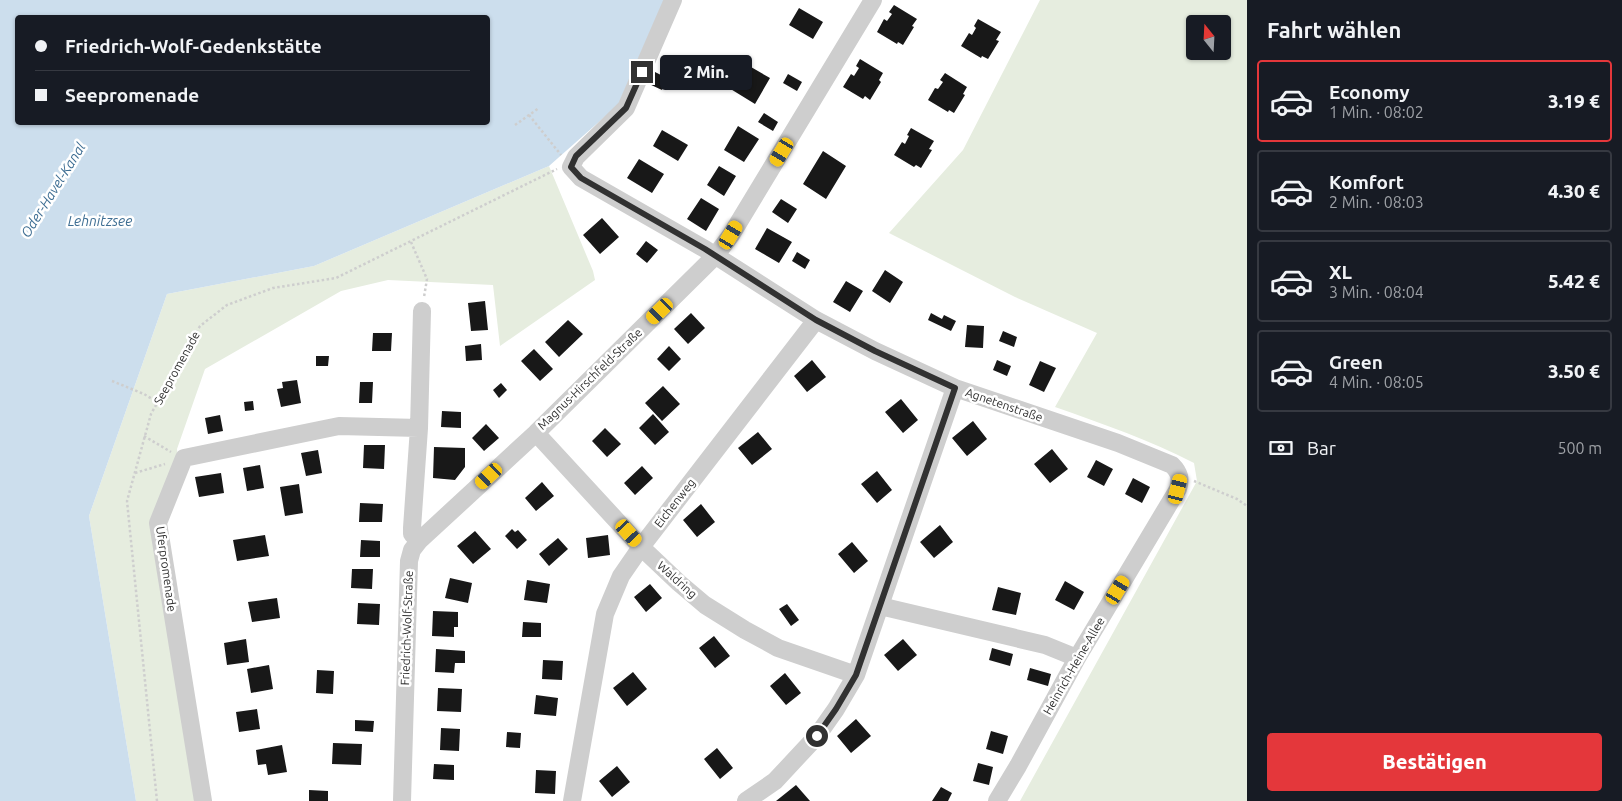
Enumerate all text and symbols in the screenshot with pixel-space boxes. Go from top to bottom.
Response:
north arrow [1186,15,1231,60]
map controls [1186,15,1231,60]
text: Fahrt wählen [1267,17,1401,42]
text: Friedrich-Wolf-Gedenkstätte [65,35,322,57]
callout: 2 Min. [660,54,752,90]
route end [631,61,653,83]
text: 2 Min. [683,63,729,81]
icon: car [1269,79,1314,124]
text: Economy [1329,81,1410,103]
text: Seepromenade [65,84,199,106]
text: 3.19 € [1548,90,1600,112]
text: 1 Min. · 08:02 [1329,103,1424,121]
car [767,135,796,169]
water label: Oder-Havel-Kanal [17,140,89,240]
icon: car [1269,169,1314,214]
text: Komfort [1329,171,1404,193]
text: 4.30 € [1548,180,1600,202]
text: 2 Min. · 08:03 [1329,193,1424,211]
water label: Lehnitzsee [68,213,132,229]
car [716,218,745,252]
icon: car [1269,259,1314,304]
text: XL [1329,261,1352,283]
text: 5.42 € [1548,270,1600,292]
text: 3 Min. · 08:04 [1329,283,1424,301]
car [643,295,676,327]
street label: Magnus-Hirschfeld-Straße [535,325,644,432]
street label: Seepromenade [151,329,202,407]
icon: car [1269,349,1314,394]
text: Green [1329,351,1383,373]
text: 3.50 € [1548,360,1600,382]
text: 4 Min. · 08:05 [1329,373,1424,391]
street label: Agnetenstraße [964,385,1044,424]
icon: cash [1267,434,1295,462]
text: Bar [1307,437,1336,459]
text: 500 m [1557,439,1602,457]
car [472,460,505,492]
car [1167,473,1188,505]
street label: Eichenweg [652,476,698,530]
car [613,517,644,549]
street label: Uferpromenade [154,525,179,612]
street label: Waldring [655,559,700,601]
street label: Friedrich-Wolf-Straße [398,570,415,686]
car [1103,573,1132,607]
street label: Heinrich-Heine-Allee [1040,615,1107,717]
route start [806,725,828,747]
button: Bestätigen [1267,733,1602,791]

